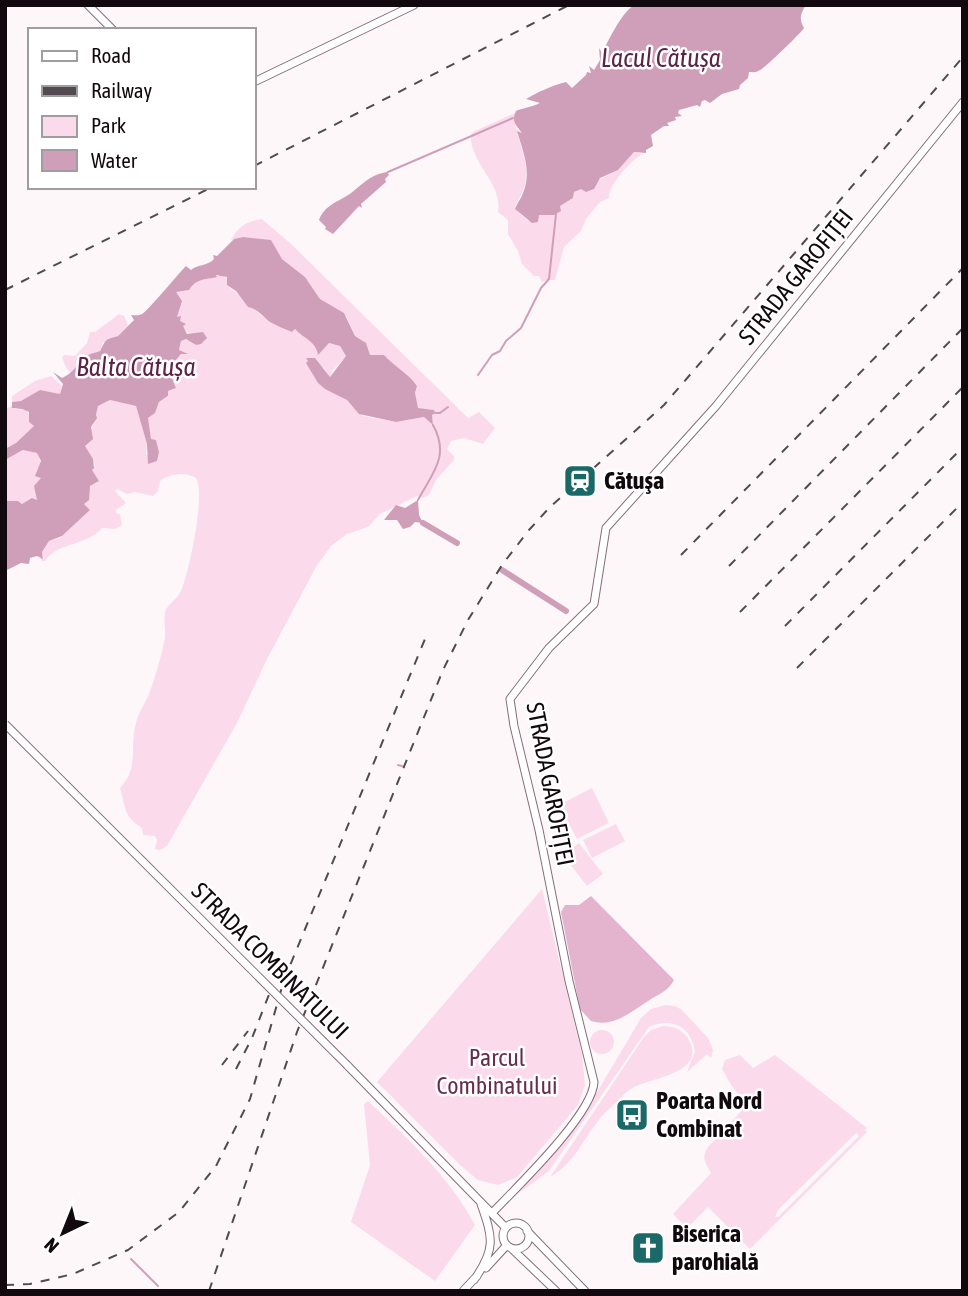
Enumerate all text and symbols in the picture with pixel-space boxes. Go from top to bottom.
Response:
legend [28,28,256,189]
text: Road [91,43,131,67]
water label: Lacul Cătușa [601,43,721,73]
text: Railway [91,78,153,102]
text: Park [91,113,126,137]
text: Water [91,148,138,172]
street label: STRADA GAROFIȚEI [733,204,858,350]
water label: Balta Cătușa [76,352,196,382]
station icon: Cătuşa [561,462,599,500]
place label: Cătuşa [604,467,664,494]
street label: STRADA GAROFIȚEI [521,700,580,868]
street label: STRADA COMBINATULUI [187,877,354,1044]
park label: Parcul Combinatului [436,1044,558,1099]
place label: Poarta Nord Combinat [656,1087,762,1142]
bus stop icon: Poarta Nord Combinat [613,1096,651,1134]
north arrow [28,1198,98,1268]
place label: Biserica parohială [672,1220,759,1275]
church icon: Biserica parohială [629,1229,667,1267]
text: N [40,1234,63,1257]

